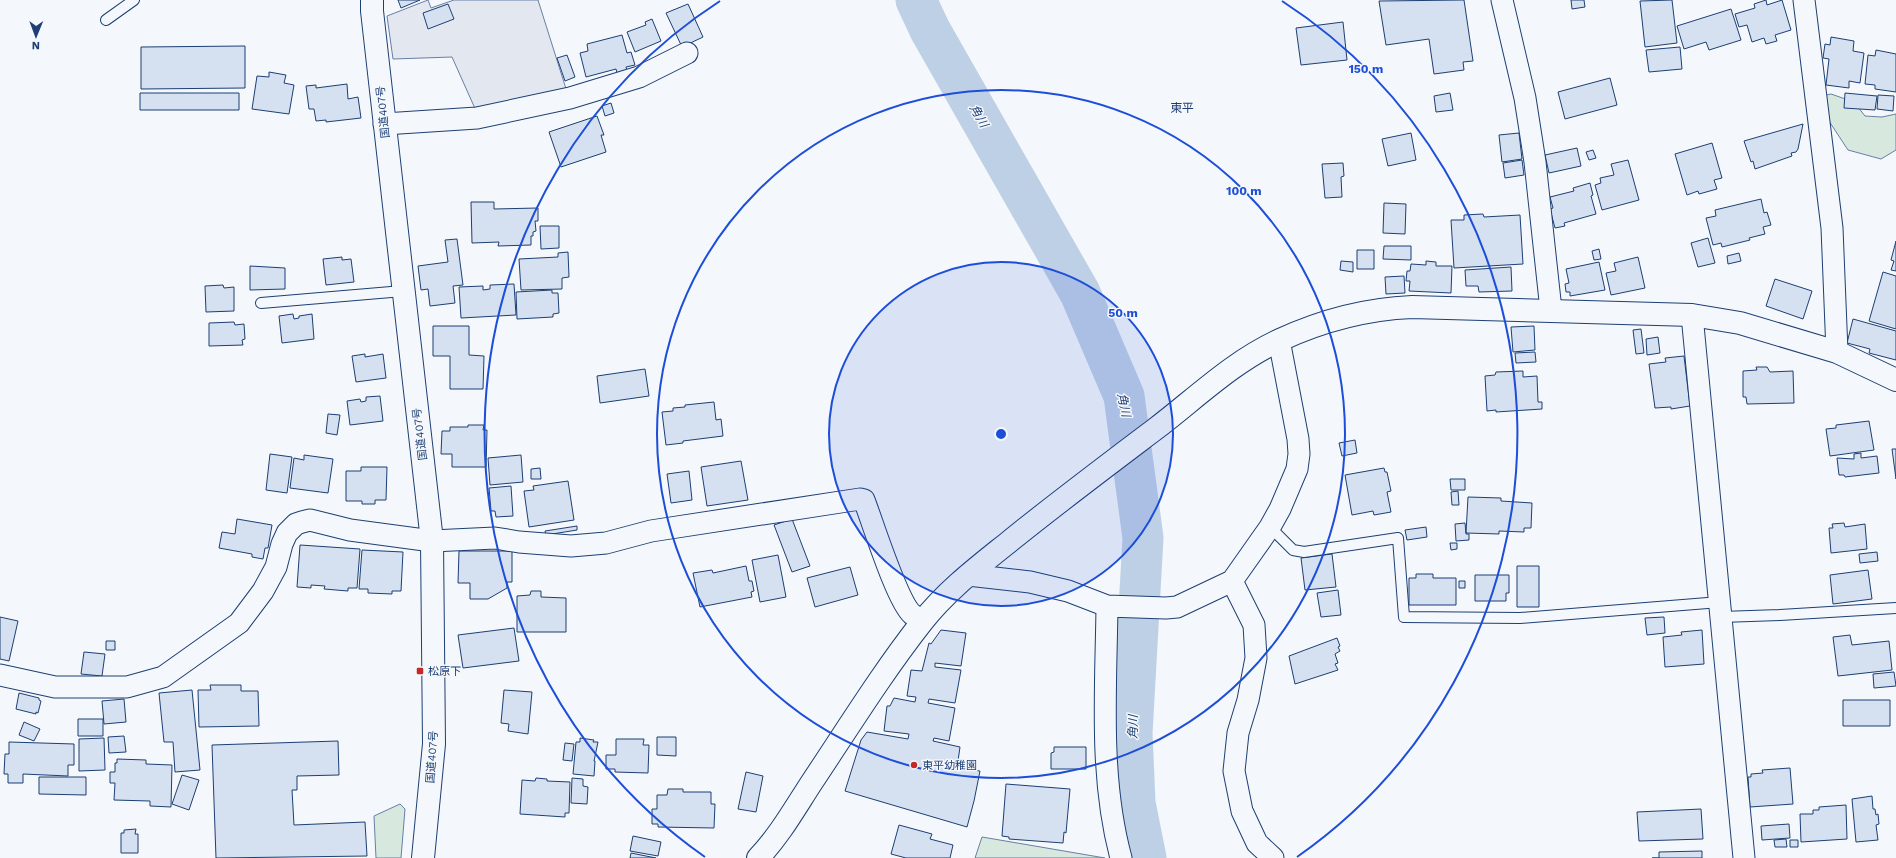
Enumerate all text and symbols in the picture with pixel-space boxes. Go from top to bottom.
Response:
north arrow [16,16,56,56]
text: N [32,39,40,52]
text: 150 m [1349,62,1383,76]
street label: 国道407号 [374,85,392,139]
district label: 東平 [1170,101,1194,115]
water label: 角川 [967,102,992,132]
text: 100 m [1226,184,1262,198]
text: 50 m [1108,306,1138,320]
water label: 角川 [1115,392,1134,420]
street label: 国道407号 [410,407,430,461]
centre of rings [994,427,1008,441]
place label: 松原下 [428,665,461,678]
marker: 松原下 [415,666,425,676]
water label: 角川 [1126,713,1140,739]
street label: 国道407号 [424,730,440,784]
place label: 東平幼稚園 [922,759,977,772]
marker: 東平幼稚園 [909,760,919,770]

